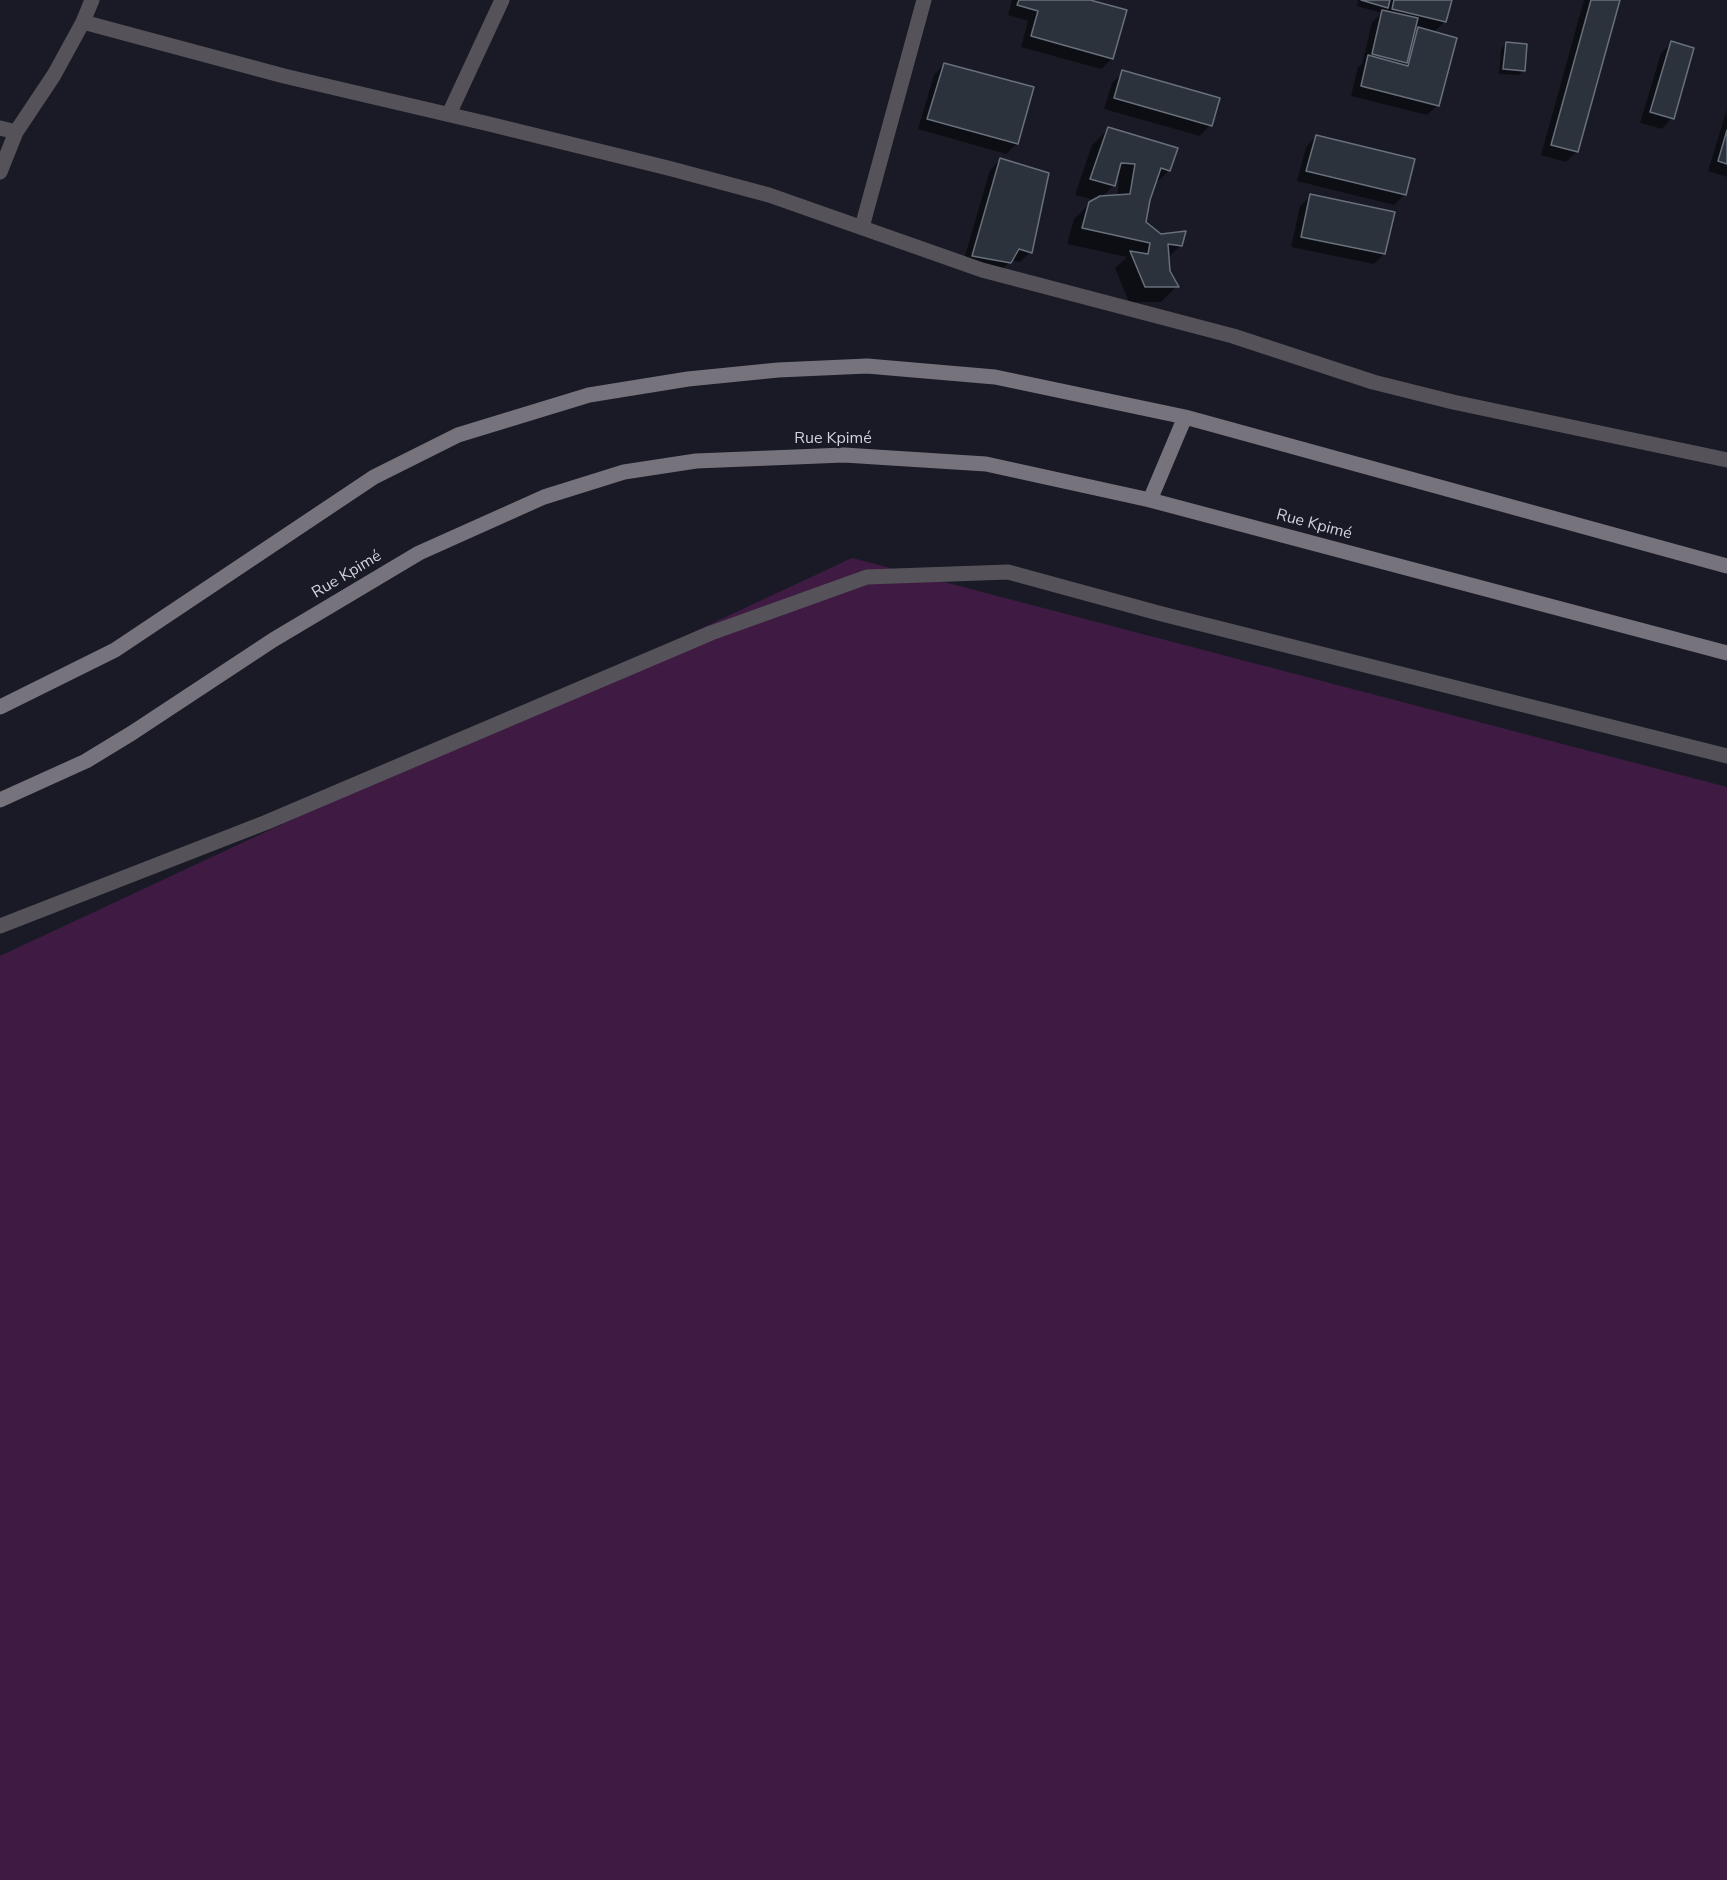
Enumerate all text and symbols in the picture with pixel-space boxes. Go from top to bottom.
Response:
street label: Rue Kpimé [794,429,872,449]
street label: Rue Kpimé [1274,506,1354,544]
street label: Rue Kpimé [309,547,385,603]

